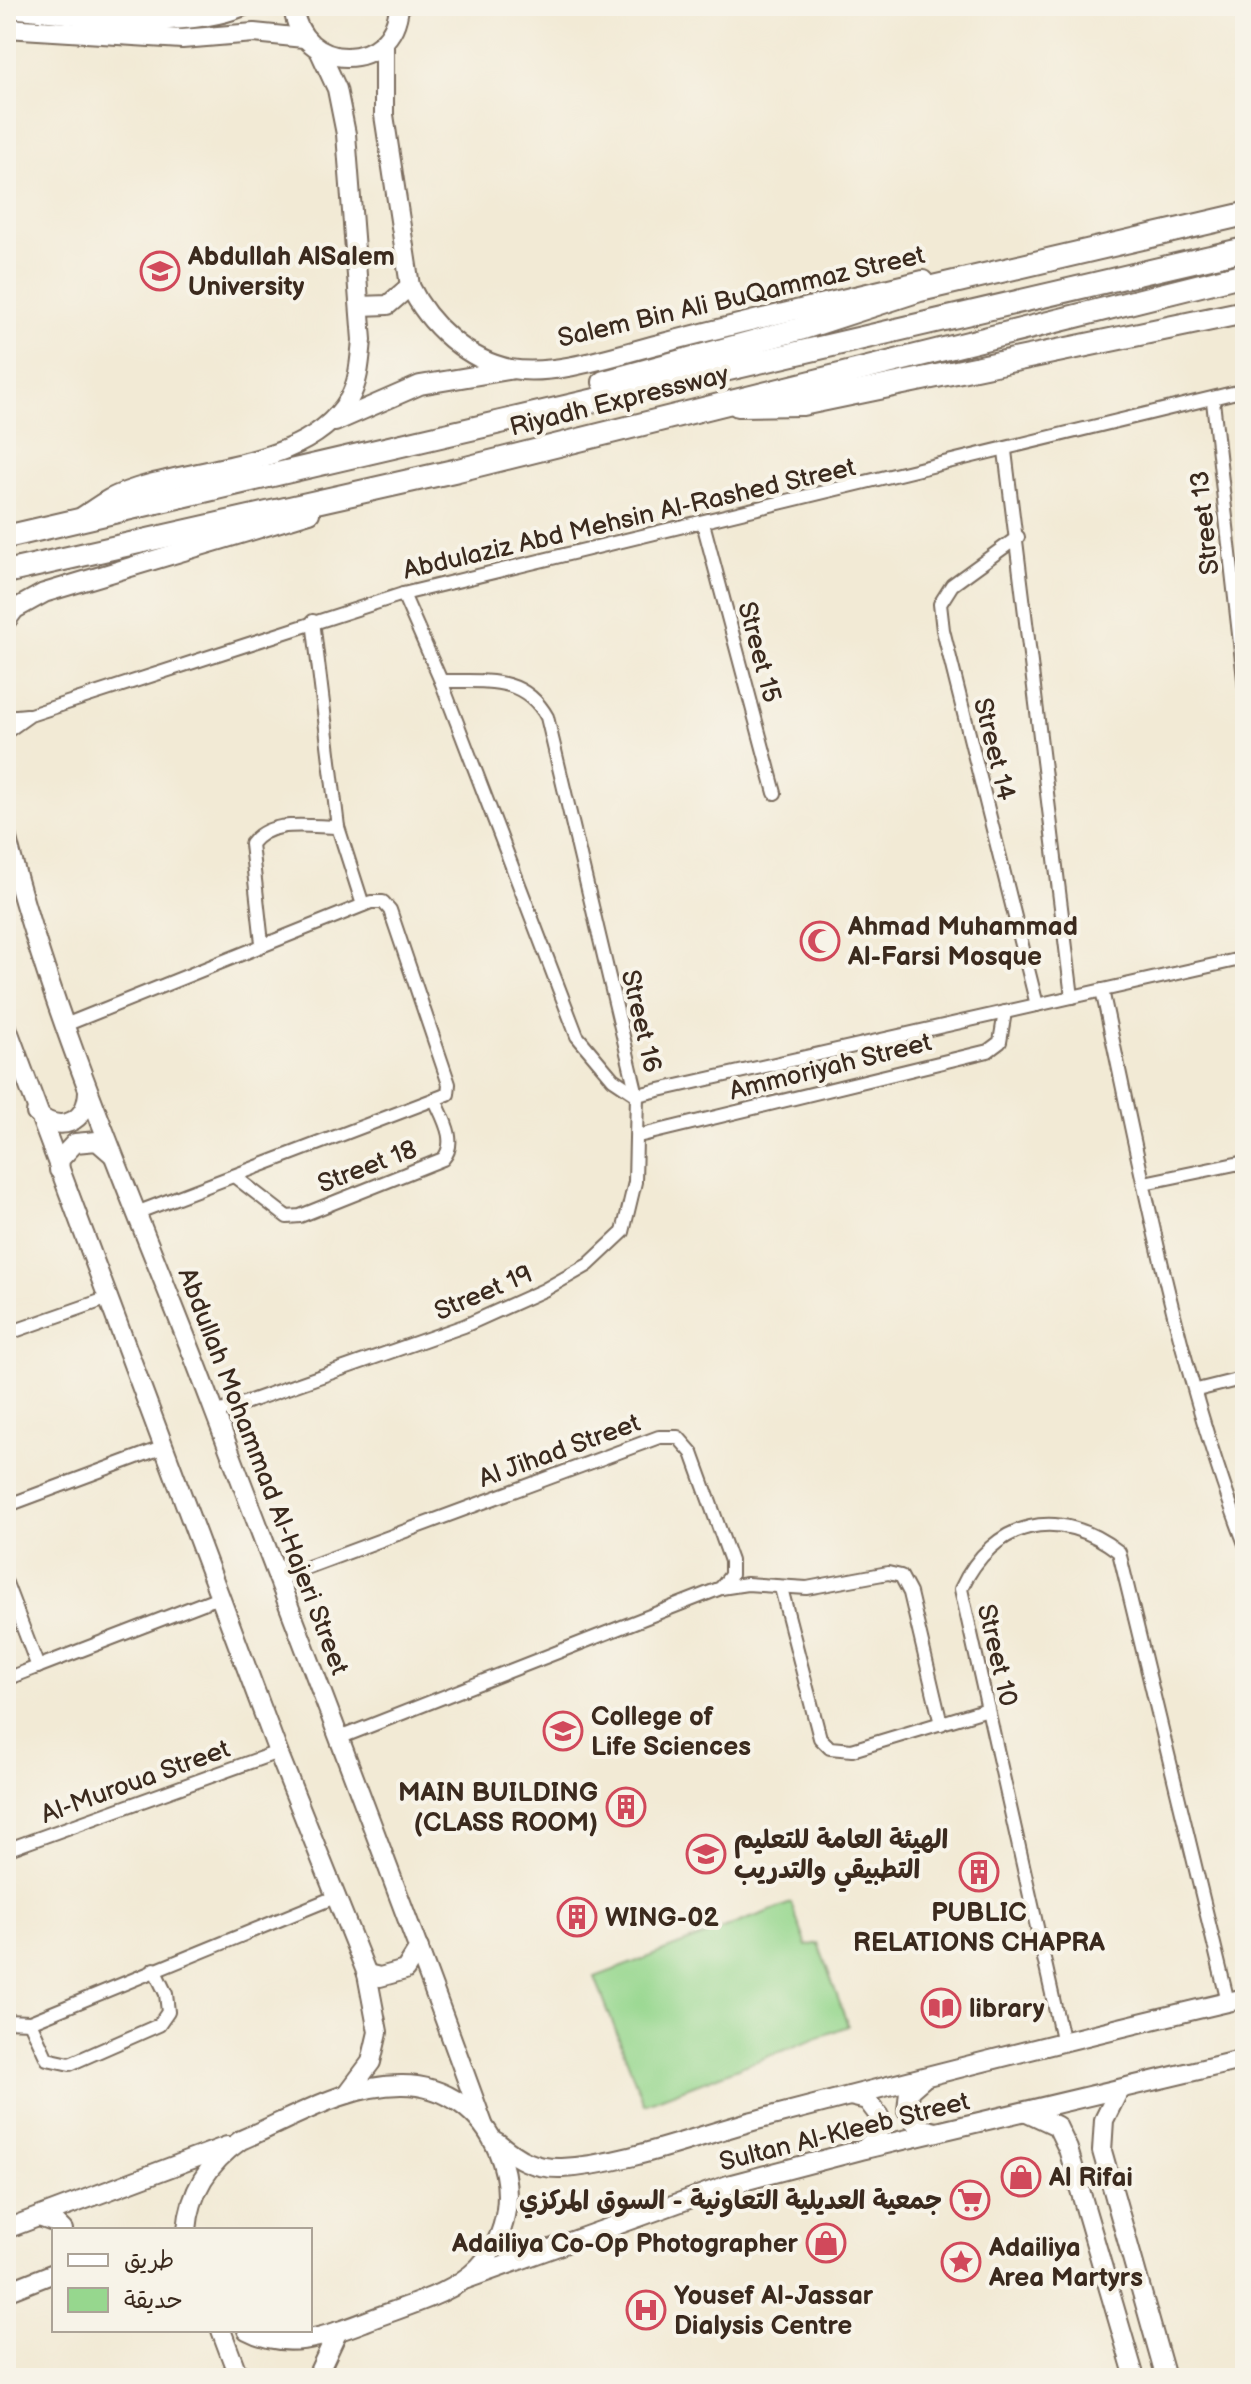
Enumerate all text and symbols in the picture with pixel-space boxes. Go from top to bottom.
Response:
street label: Salem Bin Ali BuQammaz Street [555,240,928,355]
place label: Abdullah AlSalem University [187,242,395,303]
school or university icon: Abdullah AlSalem University [139,250,181,292]
street label: Riyadh Expressway [507,359,732,444]
street label: Abdulaziz Abd Mehsin Al-Rashed Street [400,452,859,587]
street label: Street 13 [1185,469,1226,576]
street label: Street 15 [730,598,787,706]
street label: Street 14 [966,695,1021,804]
place label: Ahmad Muhammad Al-Farsi Mosque [847,912,1078,973]
mosque icon: Ahmad Muhammad Al-Farsi Mosque [799,920,841,962]
street label: Street 16 [614,967,667,1076]
street label: Ammoriyah Street [726,1027,935,1108]
street label: Street 18 [314,1134,421,1200]
street label: Street 19 [430,1259,537,1328]
street label: Abdullah Mohammad Al-Hajeri Street [170,1264,355,1679]
street label: Al Jihad Street [475,1408,644,1495]
street label: Street 10 [970,1601,1023,1709]
place label: College of Life Sciences [591,1702,751,1763]
school or university icon: College of Life Sciences [542,1710,584,1752]
street label: Al-Muroua Street [37,1734,234,1831]
place label: MAIN BUILDING (CLASS ROOM) [398,1778,598,1839]
building icon: MAIN BUILDING (CLASS ROOM) [605,1786,647,1828]
place label: الهيئة العامة للتعليم التطبيقي والتدريب [734,1825,948,1893]
school or university icon: الهيئة العامة للتعليم التطبيقي والتدريب [685,1833,727,1875]
building icon: PUBLIC RELATIONS CHAPRA [958,1851,1000,1893]
building icon: WING-02 [556,1896,598,1938]
place label: PUBLIC RELATIONS CHAPRA [853,1898,1105,1959]
place label: WING-02 [605,1903,719,1934]
library icon: library [920,1987,962,2029]
place label: library [969,1994,1045,2025]
street label: Sultan Al-Kleeb Street [716,2086,973,2179]
shop icon: Al Rifai [1000,2156,1042,2198]
place label: Al Rifai [1048,2163,1133,2194]
supermarket icon: جمعية العديلية التعاونية - السوق المركزي [949,2179,991,2221]
place label: جمعية العديلية التعاونية - السوق المركزي [519,2186,942,2219]
shop icon: Adailiya Co-Op Photographer [805,2222,847,2264]
legend [52,2228,312,2332]
place label: Adailiya Co-Op Photographer [451,2229,799,2260]
place label: Adailiya Area Martyrs [988,2233,1143,2294]
place icon: Adailiya Area Martyrs [940,2241,982,2283]
text: طريق [124,2246,174,2275]
place label: Yousef Al-Jassar Dialysis Centre [674,2281,874,2342]
text: حديقة [124,2286,183,2315]
hospital icon: Yousef Al-Jassar Dialysis Centre [625,2289,667,2331]

